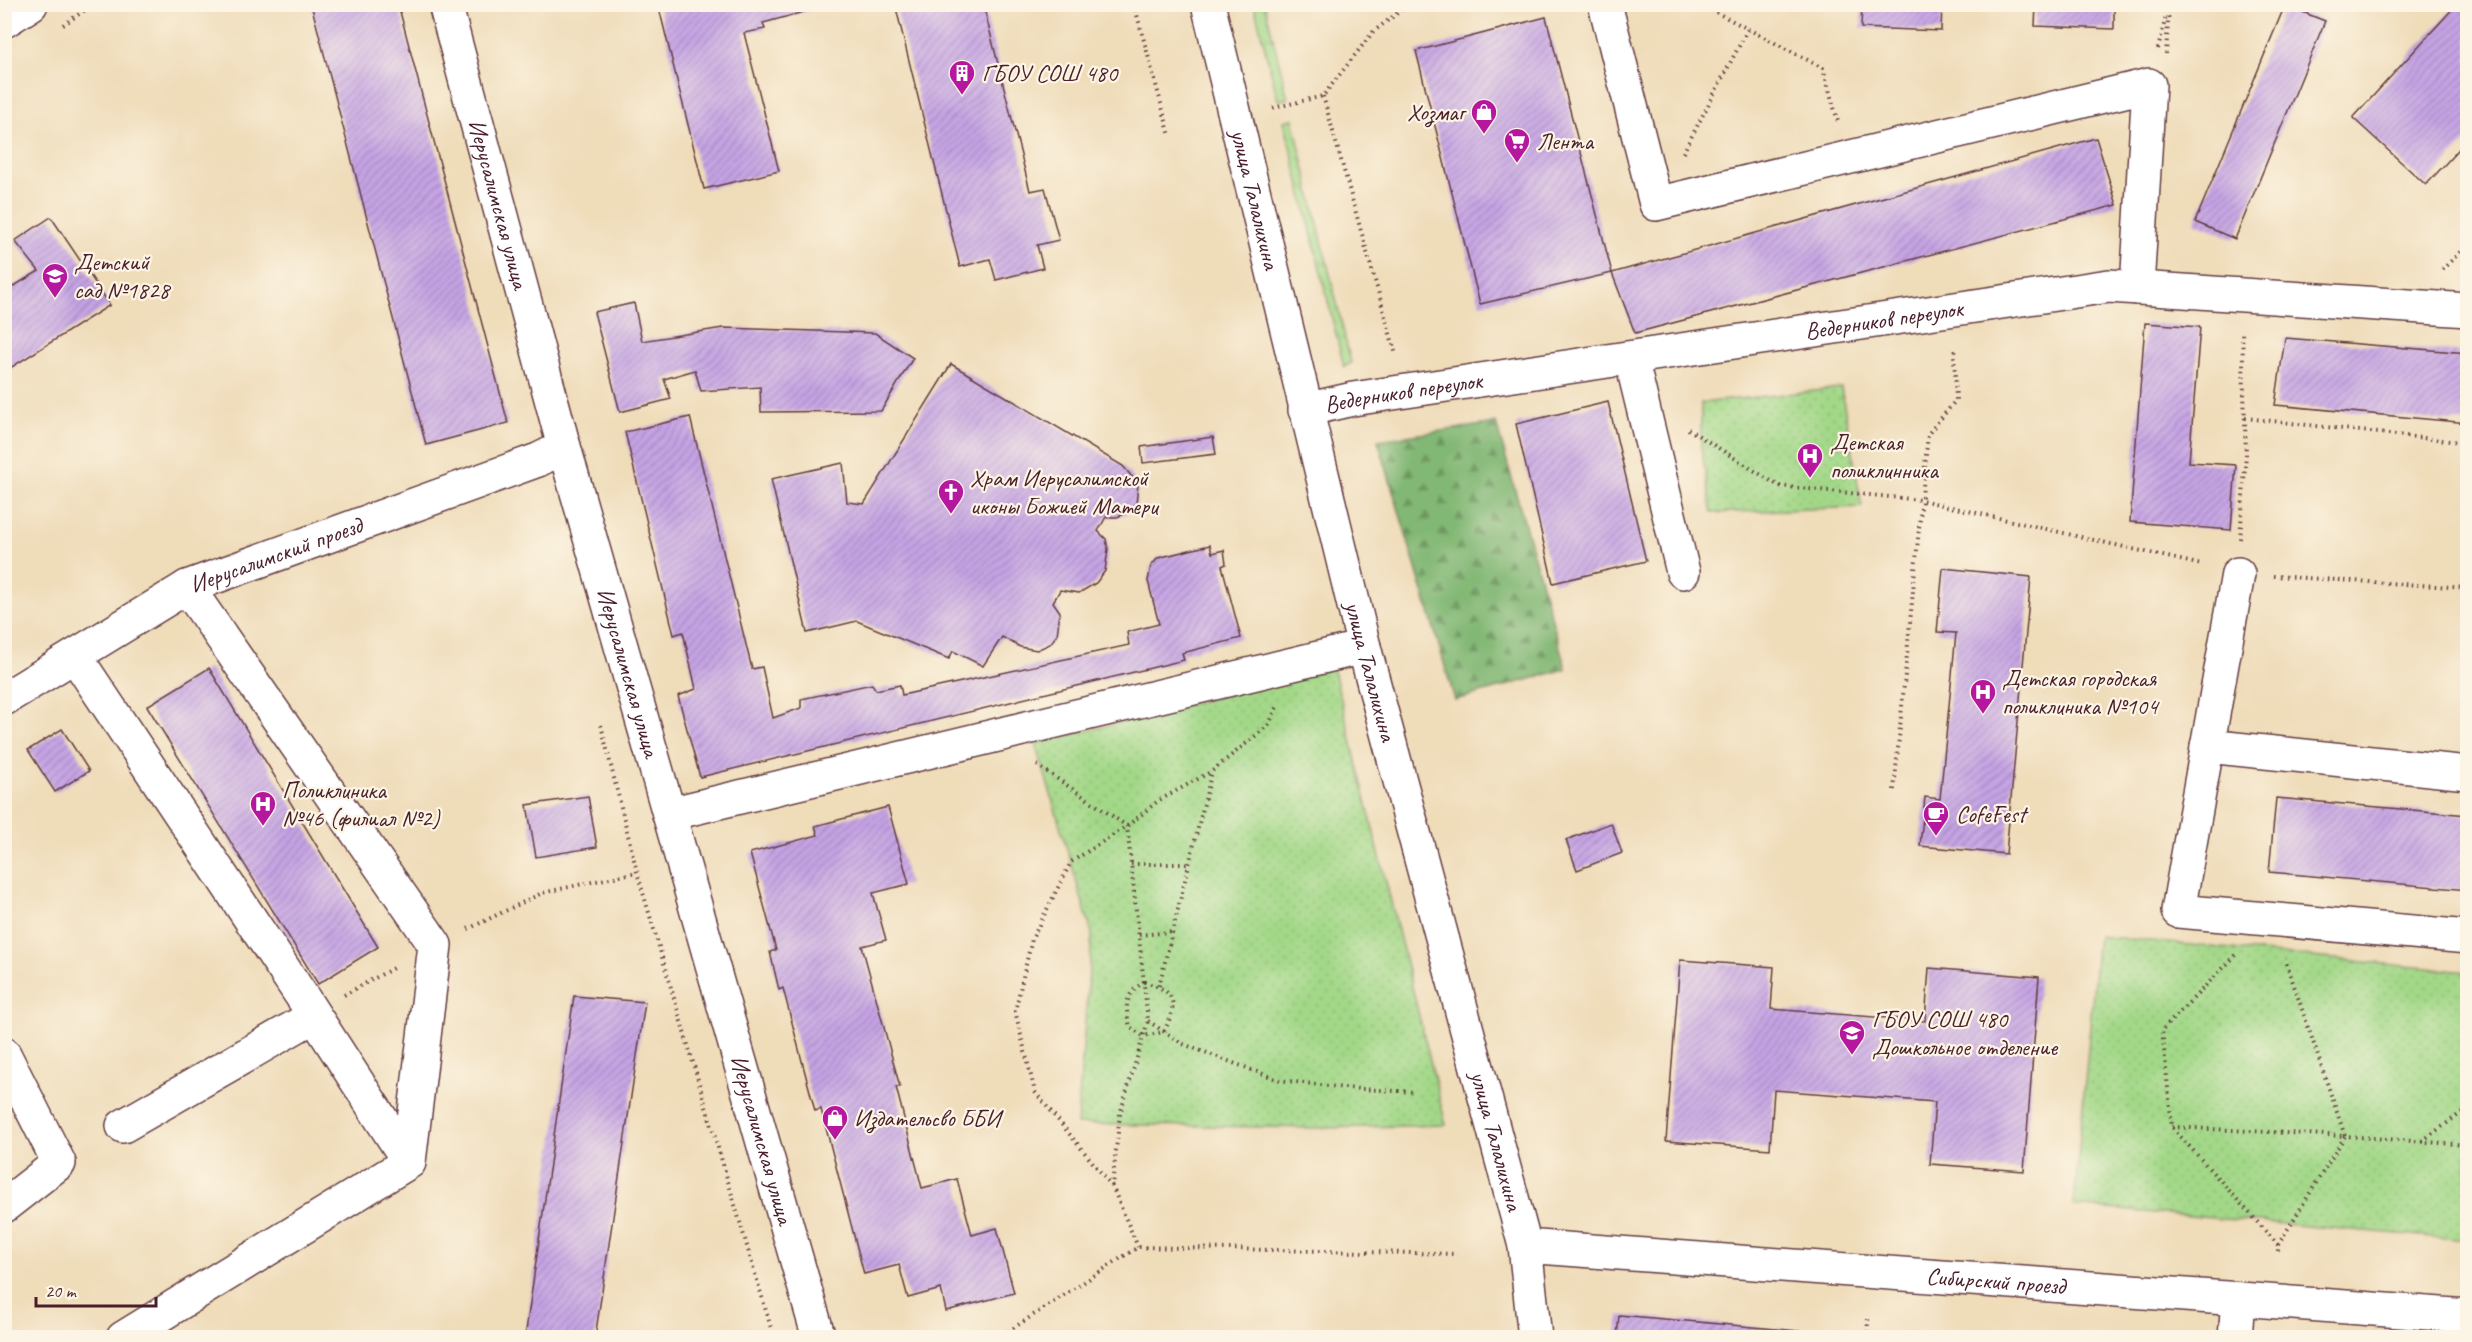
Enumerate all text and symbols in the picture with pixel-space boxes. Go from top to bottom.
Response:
building icon: ГБОУ СОШ 480 [947,58,977,96]
place label: ГБОУ СОШ 480 [982,58,1120,88]
place label: Хозмаг [1407,97,1468,128]
shop icon: Хозмаг [1469,97,1499,135]
street label: Иерусалимская улица [462,116,536,294]
street label: улица Талалихина [1223,124,1287,274]
supermarket icon: Лента [1502,126,1532,164]
place label: Лента [1537,126,1594,156]
place label: Детский сад №1828 [74,247,172,305]
school or university icon: Детский сад №1828 [40,261,70,299]
street label: Ведерников переулок [1803,293,1967,346]
street label: Ведерников переулок [1321,365,1486,420]
place label: Детская поликлинника [1830,427,1939,485]
hospital icon: Детская поликлинника [1795,441,1825,479]
place label: Храм Иерусалимской иконы Божией Матери [970,463,1160,521]
church icon: Храм Иерусалимской иконы Божией Матери [936,477,966,515]
street label: Иерусалимский проезд [185,509,369,600]
street label: Иерусалимская улица [590,584,668,762]
street label: улица Талалихина [1338,597,1404,746]
place label: Детская городская поликлиника №104 [2002,663,2160,721]
hospital icon: Детская городская поликлиника №104 [1968,677,1998,715]
place label: Поликлиника №46 (филиал №2) [282,775,440,833]
hospital icon: Поликлиника №46 (филиал №2) [248,789,278,827]
cafe icon: CofeFest [1921,799,1951,837]
place label: CofeFest [1956,799,2029,829]
place label: ГБОУ СОШ 480 Дошкольное отделение [1872,1004,2059,1062]
school or university icon: ГБОУ СОШ 480 Дошкольное отделение [1837,1018,1867,1056]
street label: Иерусалимская улица [724,1051,801,1230]
street label: улица Талалихина [1463,1066,1530,1215]
shop icon: Издательсво ББИ [820,1103,850,1141]
place label: Издательсво ББИ [854,1103,1004,1134]
street label: Сибирский проезд [1925,1261,2069,1301]
scale bar [36,1270,156,1308]
text: 20 m [45,1280,78,1302]

